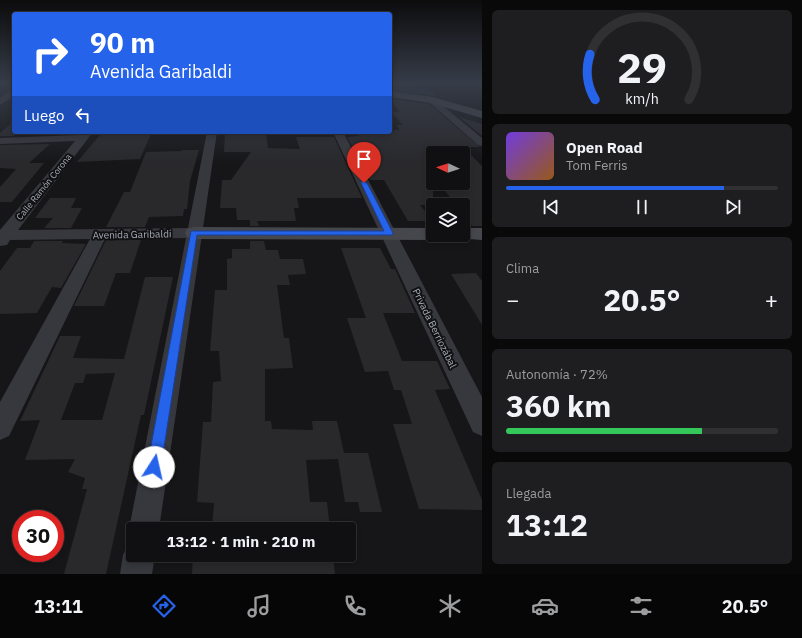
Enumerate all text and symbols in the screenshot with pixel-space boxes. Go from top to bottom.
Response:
text: 90 m [90,24,155,61]
icon: right [24,28,76,80]
text: 29 [617,40,667,94]
text: Avenida Garibaldi [90,60,232,83]
text: km/h [625,89,659,108]
icon: left [72,104,94,126]
text: Luego [24,106,64,125]
text: Open Road [566,138,643,157]
pin [347,142,381,183]
north arrow [426,146,470,190]
map controls [426,146,470,242]
icon: arrive [353,148,375,170]
street label: Calle Ramón Corona [14,151,74,222]
text: Tom Ferris [566,157,628,174]
icon: previous [540,196,562,218]
icon: pause [631,196,653,218]
icon: next [722,196,744,218]
button: layers [426,198,470,242]
street label: Avenida Garibaldi [92,227,172,242]
text: Clima [506,260,539,277]
text: 20.5° [603,280,681,319]
text: − [506,285,519,314]
text: + [765,285,778,314]
street label: Privada Berriozábal [410,286,460,370]
text: Autonomía · 72% [506,366,608,383]
text: 360 km [506,386,611,425]
position arrow [133,446,175,488]
text: Llegada [506,485,551,502]
text: 13:12 [506,505,588,544]
speed limit sign: 30 [12,510,64,562]
text: 13:12 · 1 min · 210 m [167,532,315,551]
icon: directions [150,592,178,620]
icon: music [245,592,273,620]
icon: phone [341,592,369,620]
icon: climate [436,592,464,620]
icon: car [531,592,559,620]
icon: filters [627,592,655,620]
text: 13:11 [34,595,83,618]
text: 20.5° [722,595,768,618]

